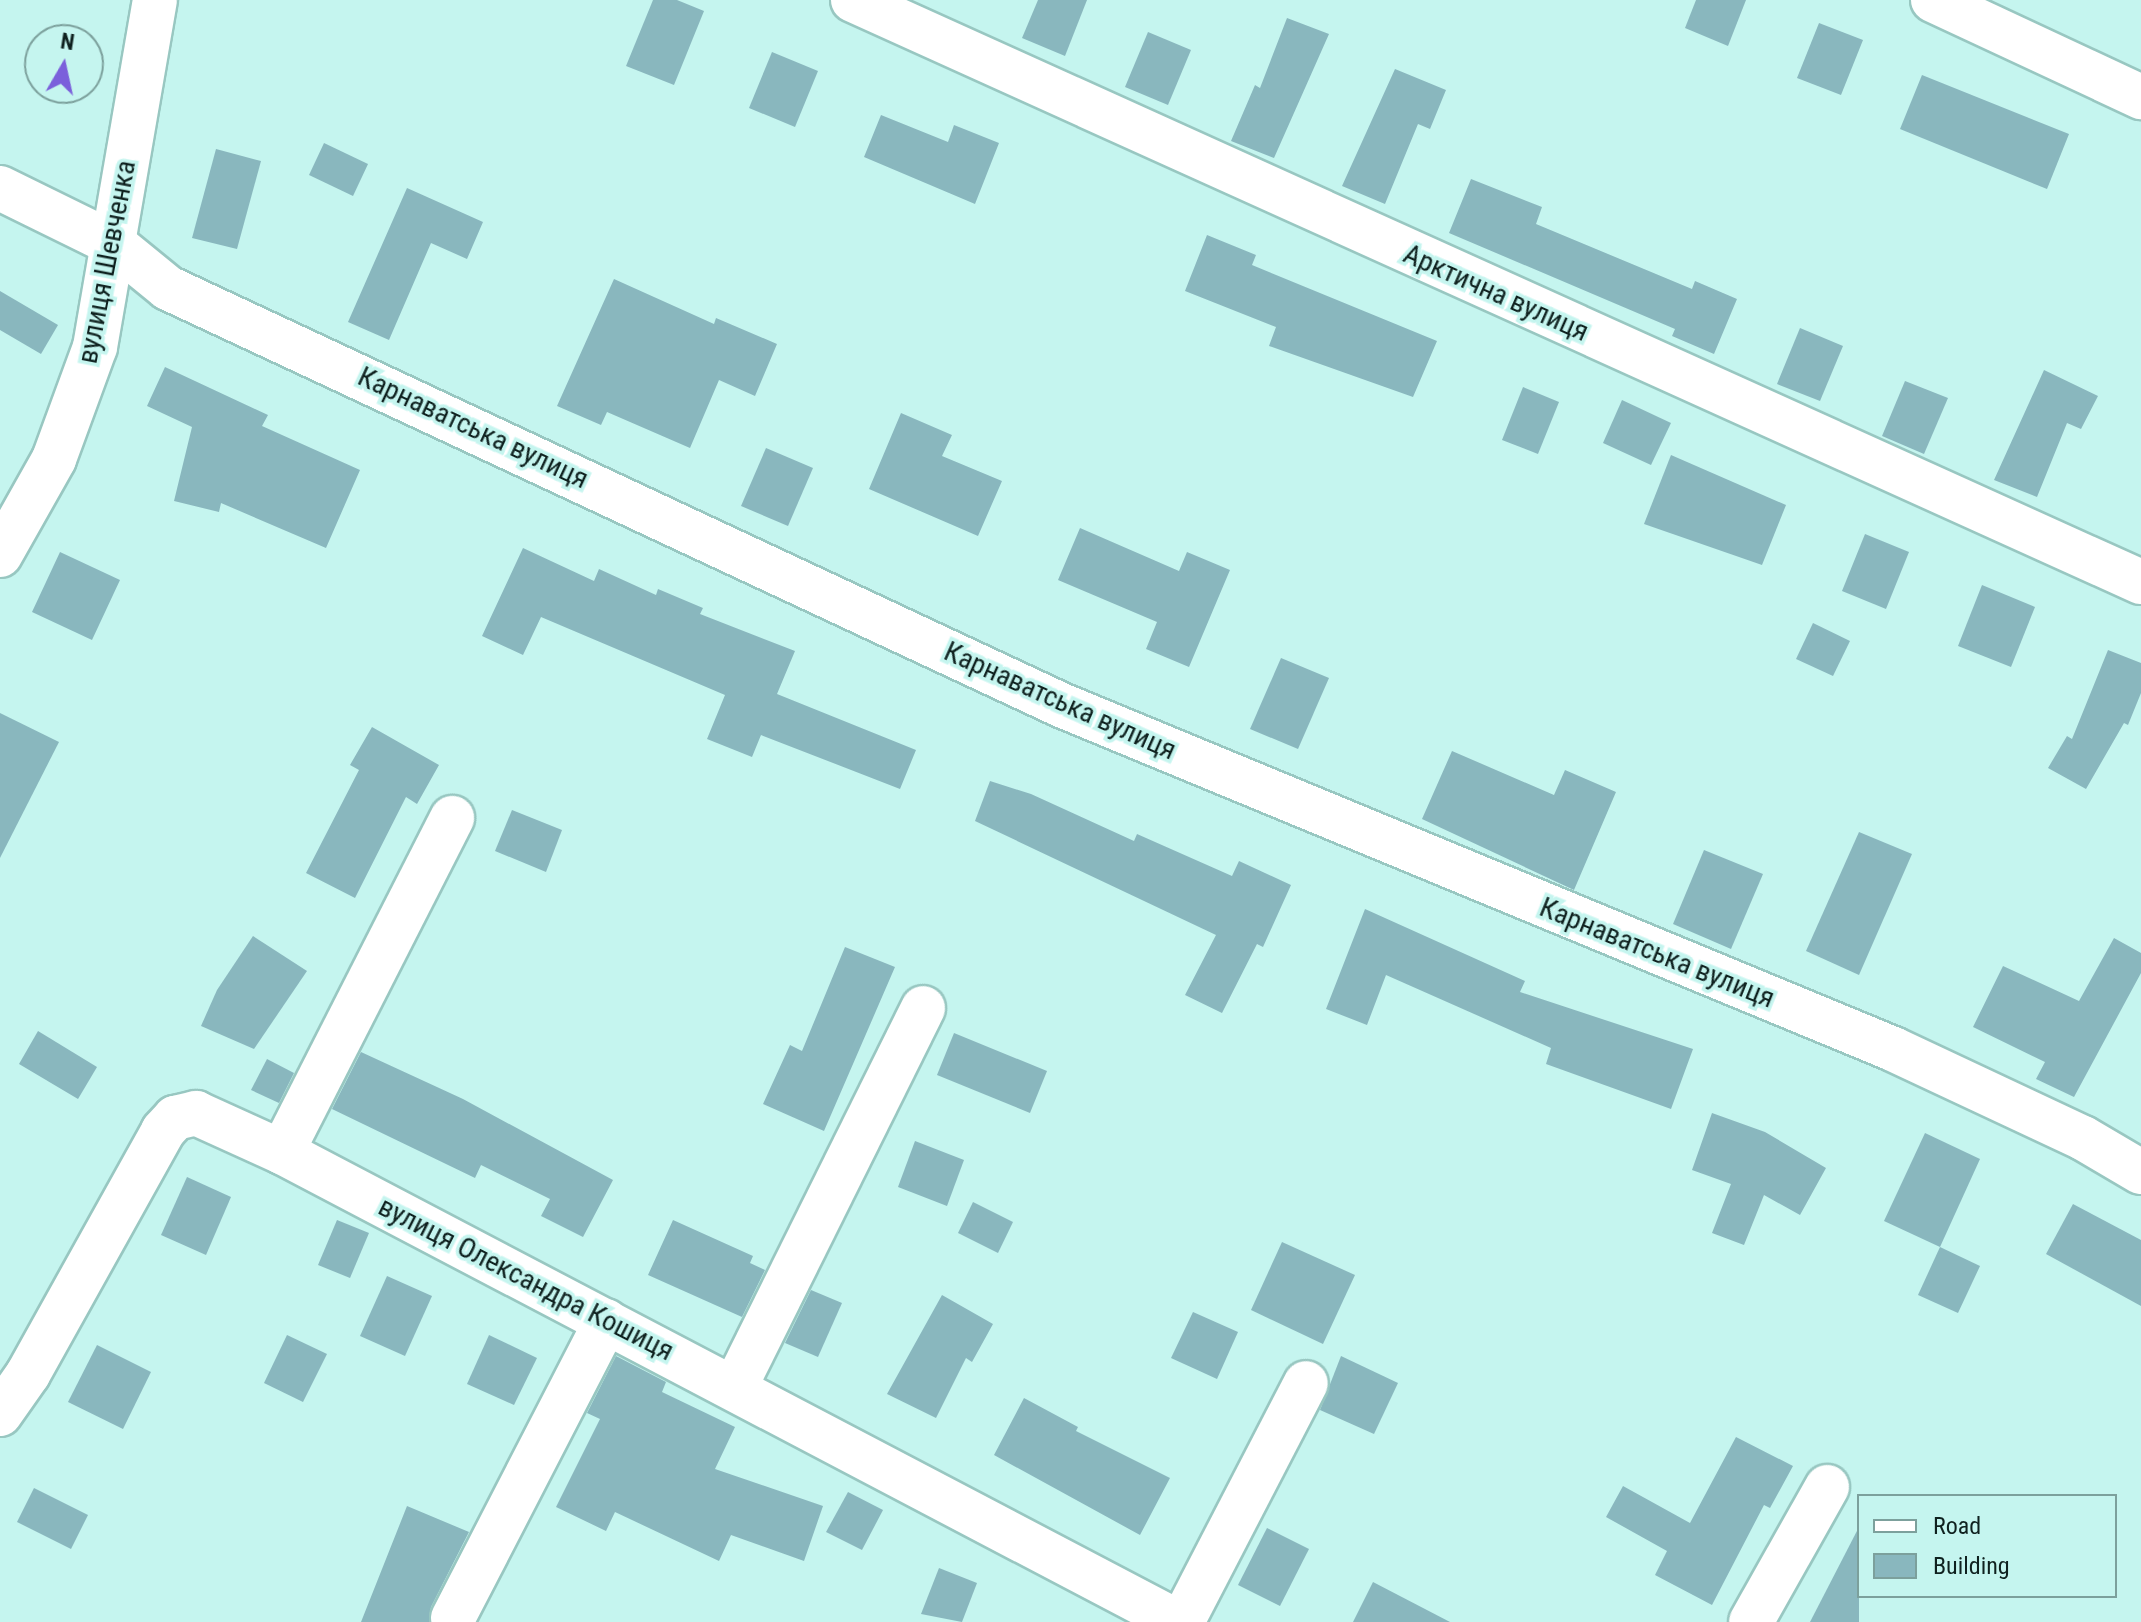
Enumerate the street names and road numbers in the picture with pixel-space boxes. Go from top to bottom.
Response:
street label: вулиця Шевченка [71,158,143,366]
street label: Арктична вулиця [1398,237,1594,349]
street label: Карнаватська вулиця [352,360,594,496]
street label: Карнаватська вулиця [939,635,1181,767]
street label: Карнаватська вулиця [1535,891,1779,1015]
street label: вулиця Олександра Кошиця [373,1190,679,1368]

